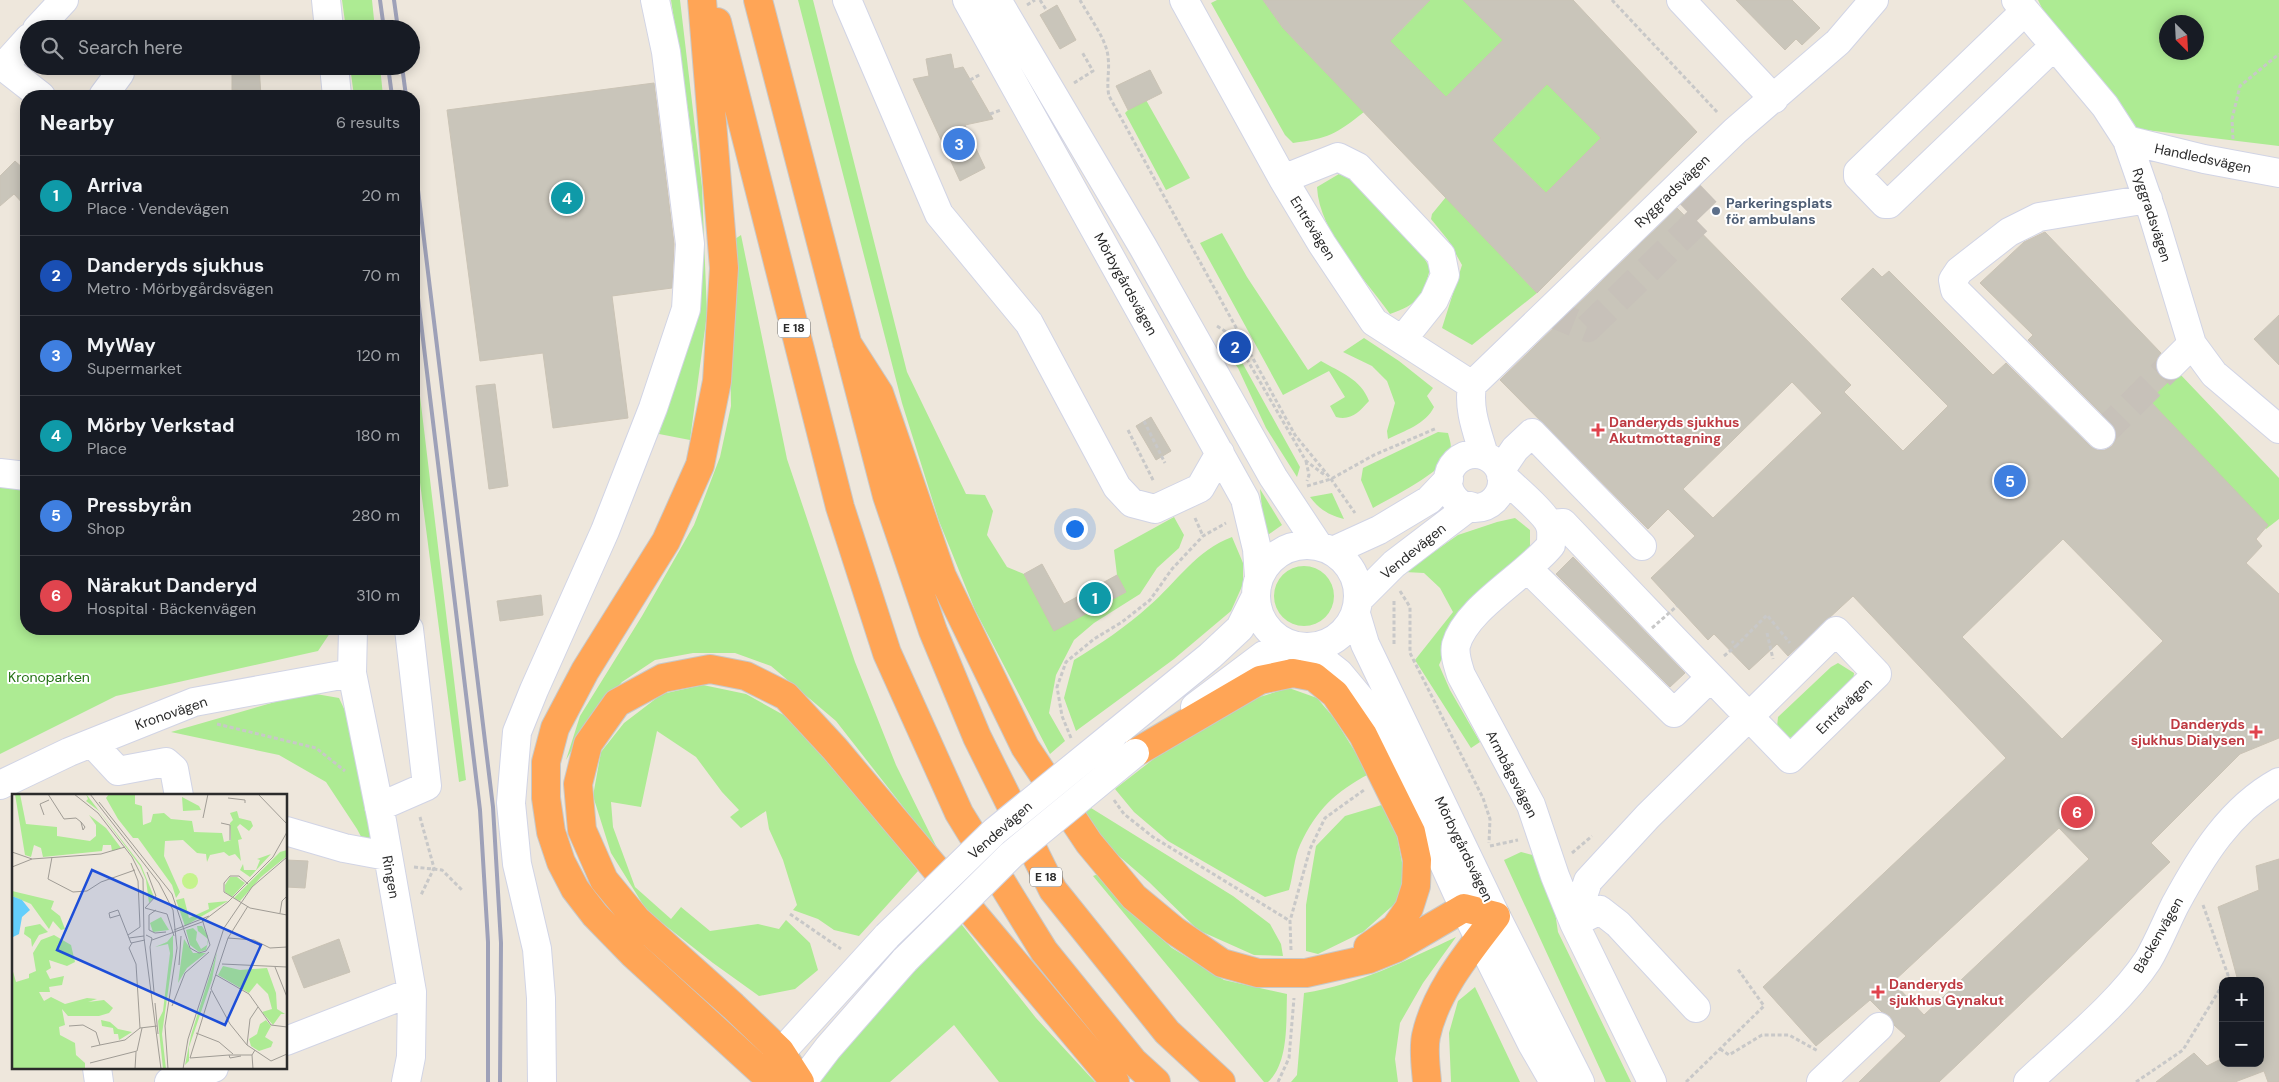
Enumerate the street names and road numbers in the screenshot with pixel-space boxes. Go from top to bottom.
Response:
street label: Handledsvägen [2153,139,2253,177]
street label: Ryggradsvägen [1631,151,1713,231]
street label: Ryggradsvägen [2128,166,2176,264]
street label: Entrévägen [1286,193,1340,263]
street label: Mörbygårdsvägen [1090,229,1162,339]
road number: E 18 [778,318,810,338]
street label: Vendevägen [1377,519,1449,583]
street label: Entrévägen [1812,674,1876,738]
street label: Kronovägen [132,692,210,734]
street label: Armbågsvägen [1482,727,1542,821]
street label: Mörbygårdsvägen [1431,793,1497,905]
street label: Vendevägen [964,797,1036,863]
street label: Ringen [378,854,404,900]
road number: E 18 [1030,868,1062,886]
street label: Bäckenvägen [2129,894,2187,976]

